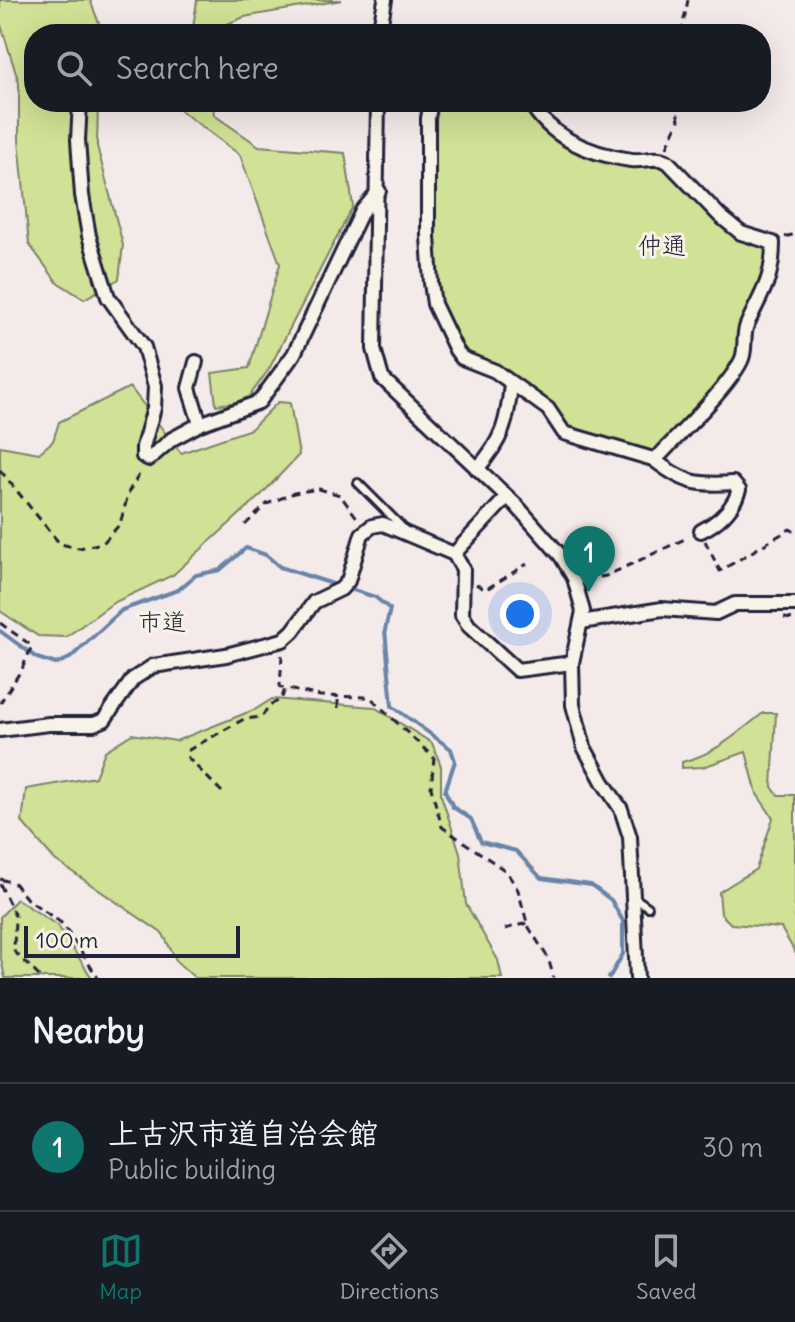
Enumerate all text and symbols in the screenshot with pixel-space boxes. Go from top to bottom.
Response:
search box [24,24,771,112]
icon: search [52,46,96,90]
text: Search here [116,49,279,87]
district label: 仲通 [638,230,686,260]
pin: 1 [563,526,615,592]
your location [500,594,540,634]
district label: 市道 [138,606,186,636]
scale bar [24,922,240,958]
text: 100 m [36,926,98,954]
text: Nearby [32,1009,145,1052]
text: 上古沢市道自治会館 [108,1114,378,1152]
text: 1 [53,1131,63,1164]
text: 30 m [702,1131,763,1164]
text: Public building [108,1153,276,1186]
tab: Map [99,1229,143,1305]
tab: Directions [340,1229,439,1305]
tab: Saved [636,1229,696,1305]

